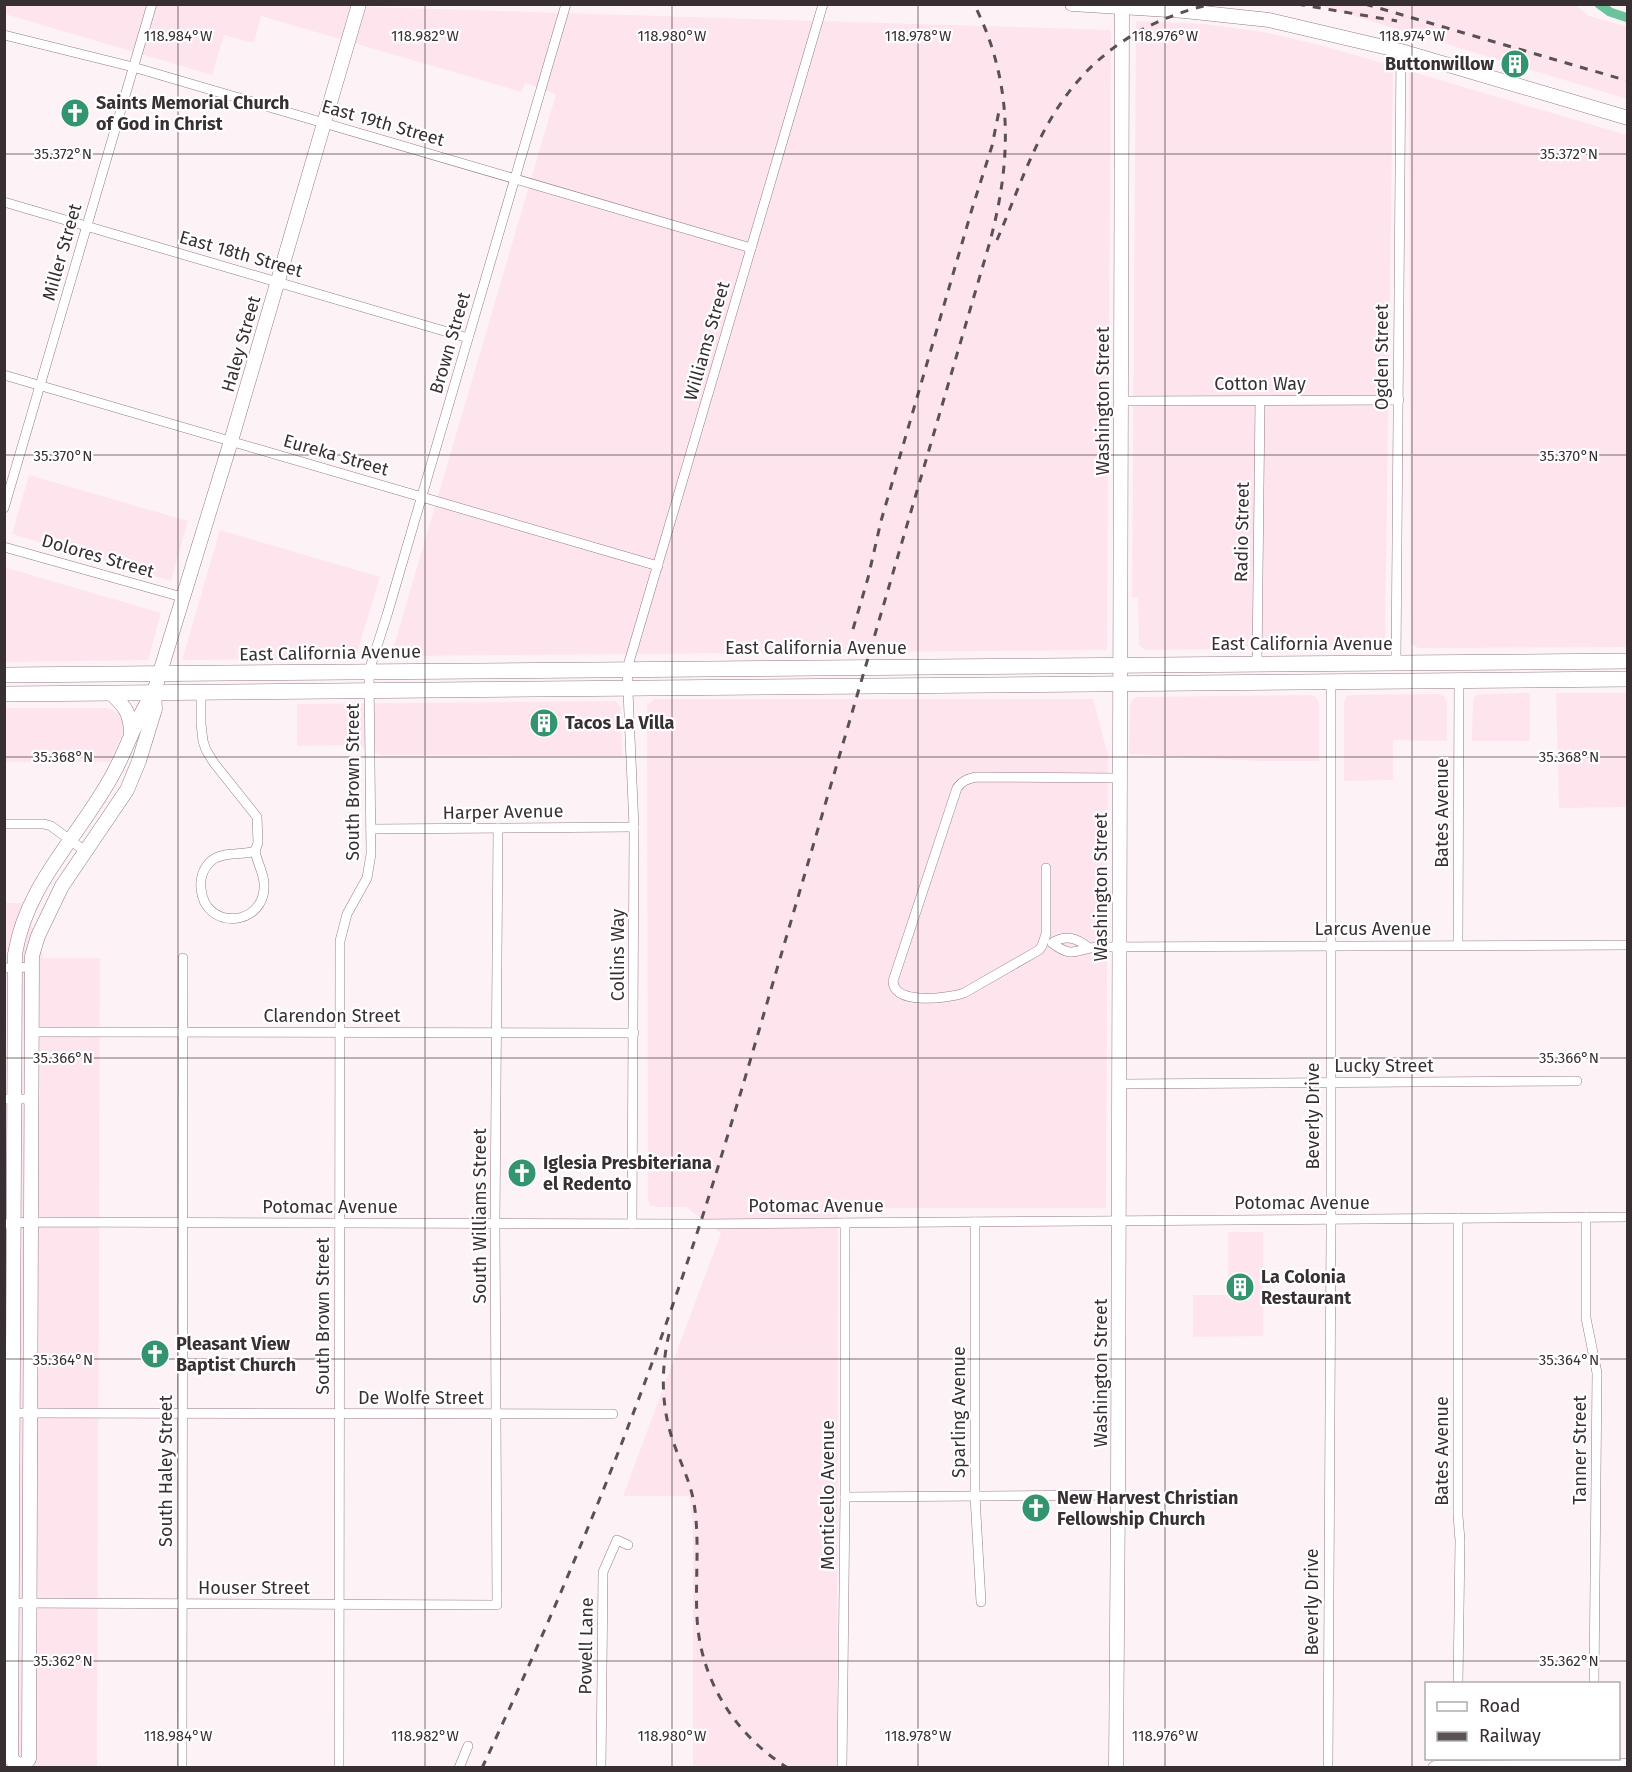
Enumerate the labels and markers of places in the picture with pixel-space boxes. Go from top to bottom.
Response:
building icon: Buttonwillow [1499,48,1531,80]
place label: Buttonwillow [1385,53,1495,75]
place label: Saints Memorial Church of God in Christ [96,92,289,135]
church icon: Saints Memorial Church of God in Christ [59,97,91,129]
building icon: Tacos La Villa [528,707,560,739]
place label: Tacos La Villa [565,712,675,734]
place label: Iglesia Presbiteriana el Redento [543,1152,712,1195]
church icon: Iglesia Presbiteriana el Redento [506,1157,538,1189]
place label: La Colonia Restaurant [1261,1266,1352,1309]
building icon: La Colonia Restaurant [1224,1271,1256,1303]
place label: Pleasant View Baptist Church [176,1333,296,1376]
church icon: Pleasant View Baptist Church [139,1338,171,1370]
place label: New Harvest Christian Fellowship Church [1057,1487,1238,1530]
church icon: New Harvest Christian Fellowship Church [1020,1492,1052,1524]

